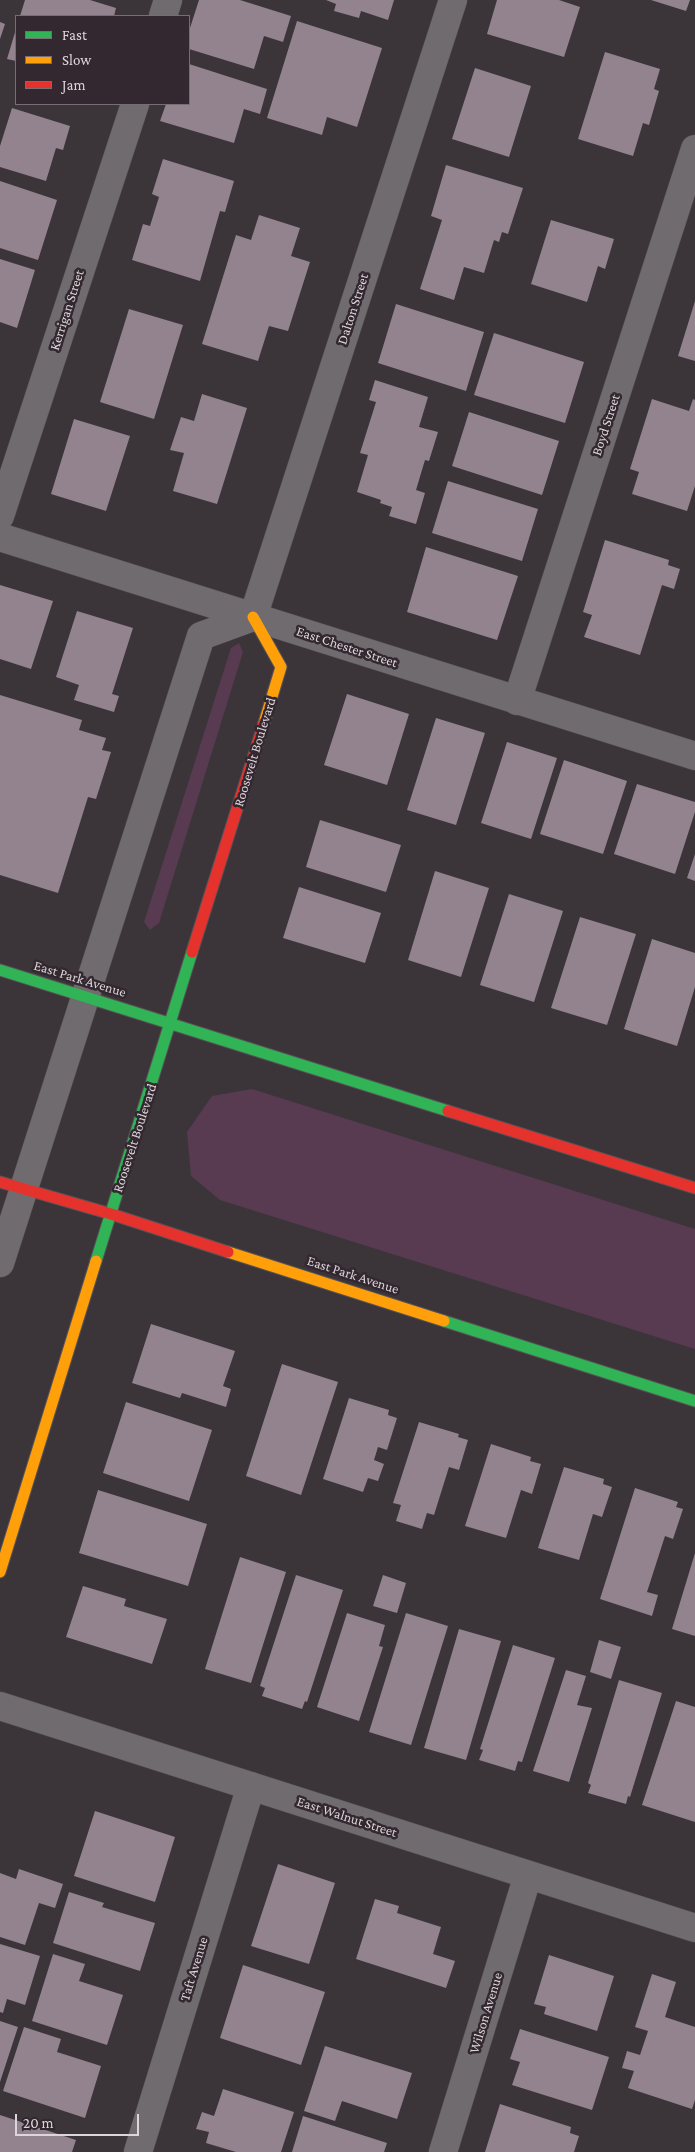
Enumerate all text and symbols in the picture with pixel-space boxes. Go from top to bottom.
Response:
legend [15,15,190,105]
text: Fast [62,27,87,43]
text: Slow [62,52,91,68]
text: Jam [62,77,85,93]
street label: Kerrigan Street [46,268,88,352]
street label: Dalton Street [334,271,372,347]
street label: Boyd Street [588,392,624,458]
street label: East Chester Street [294,623,400,671]
street label: Roosevelt Boulevard [230,695,280,809]
street label: East Park Avenue [32,957,128,1001]
street label: Roosevelt Boulevard [110,1082,160,1194]
street label: East Park Avenue [305,1252,401,1298]
street label: East Walnut Street [295,1793,399,1841]
street label: Taft Avenue [176,1935,212,2003]
street label: Wilson Avenue [466,1970,506,2056]
scale bar [18,2104,141,2136]
text: 20 m [23,2115,54,2131]

